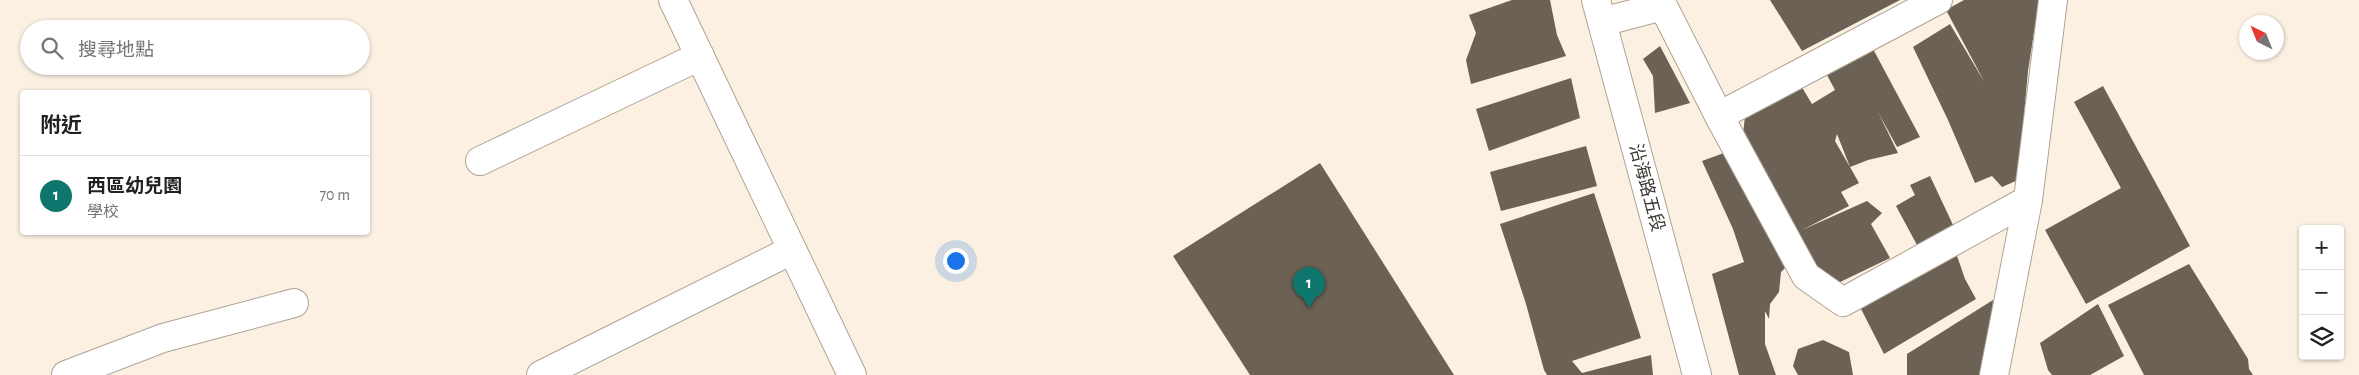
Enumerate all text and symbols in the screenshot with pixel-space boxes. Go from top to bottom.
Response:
north arrow [2239,15,2284,60]
search box [20,20,370,75]
icon: search [38,34,66,62]
text: 搜尋地點 [78,41,154,60]
text: 附近 [40,115,82,136]
street label: 沿海路五段 [1626,142,1668,234]
text: 西區幼兒園 [87,177,182,196]
text: 1 [53,187,59,203]
text: 70 m [319,187,350,203]
text: 學校 [87,204,119,220]
map controls [2299,225,2344,360]
button: + [2299,225,2344,270]
your location [943,248,969,274]
pin: 1 [1293,267,1325,308]
button: − [2299,270,2344,315]
button: layers [2299,315,2344,360]

